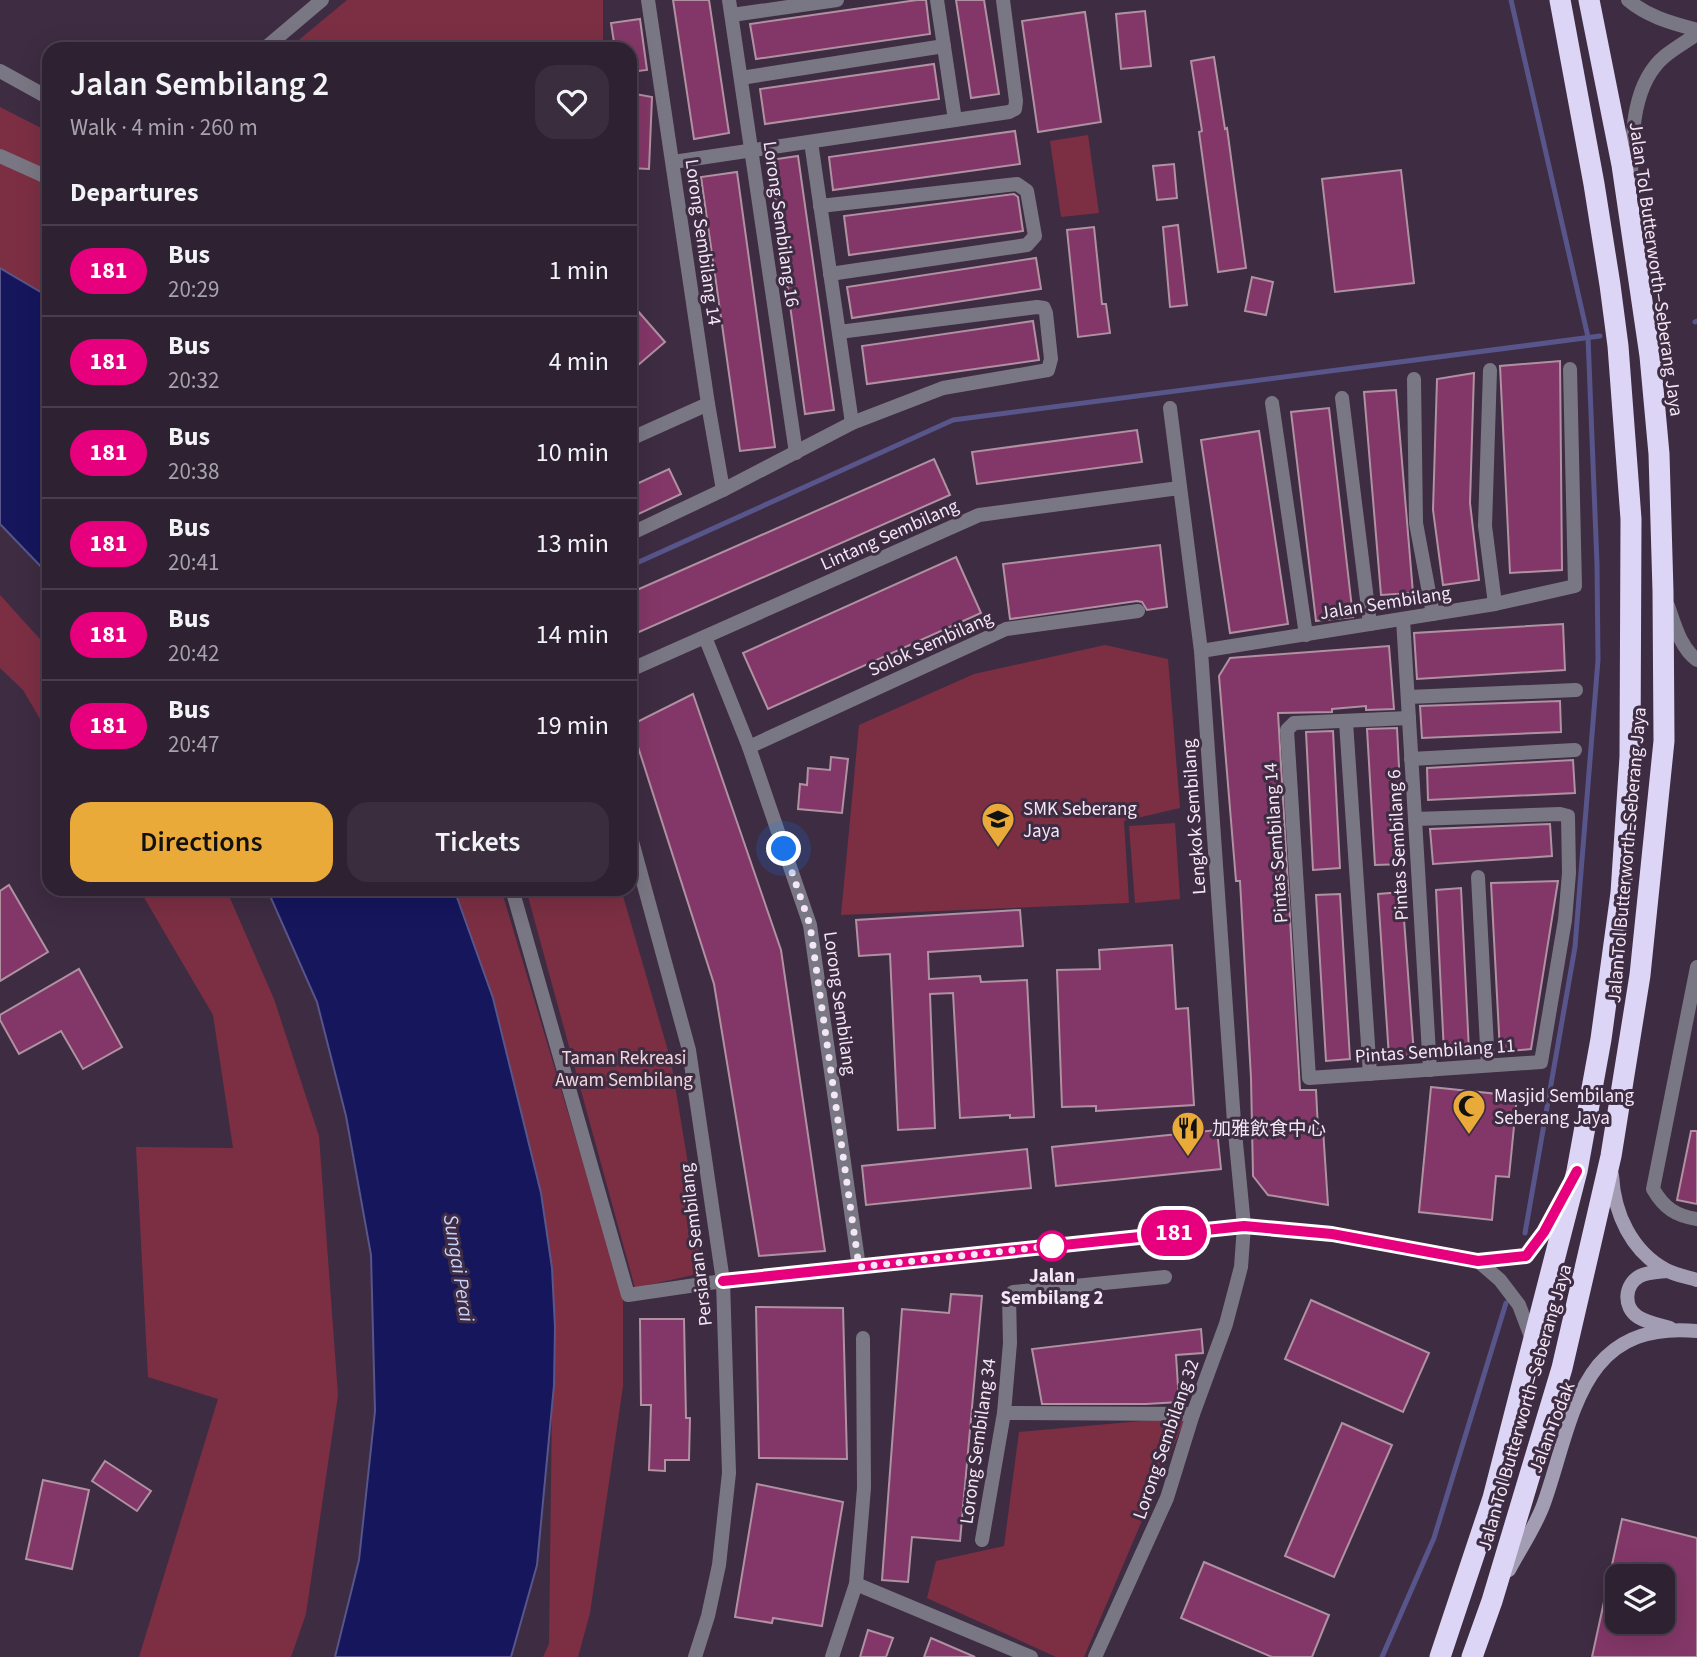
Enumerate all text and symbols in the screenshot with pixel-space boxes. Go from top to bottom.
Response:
text: Jalan Sembilang 2 [70,61,329,108]
button: heart [535,65,609,139]
text: Walk · 4 min · 260 m [70,111,258,144]
street label: Jalan Tol Butterworth–Seberang Jaya [1621,120,1690,418]
street label: Lorong Sembilang 16 [756,139,806,309]
street label: Lorong Sembilang 14 [678,157,728,327]
text: Departures [70,174,198,211]
text: Bus [168,236,210,273]
text: 1 min [549,252,609,289]
text: 181 [89,253,128,288]
text: 20:29 [168,273,219,306]
text: Bus [168,327,210,364]
text: 4 min [549,343,609,380]
text: 181 [89,344,128,379]
text: 20:32 [168,364,219,397]
text: Bus [168,418,210,455]
text: 10 min [536,434,609,471]
text: 181 [89,435,128,470]
text: 20:38 [168,455,219,488]
street label: Lintang Sembilang [816,493,963,578]
text: Bus [168,509,210,546]
text: 13 min [536,525,609,562]
text: 181 [89,526,128,561]
text: 20:41 [168,546,219,579]
street label: Jalan Sembilang [1318,580,1453,627]
text: Bus [168,600,210,637]
street label: Solok Sembilang [864,605,998,684]
text: 14 min [536,616,609,653]
text: 181 [89,617,128,652]
text: 20:42 [168,637,219,670]
text: Bus [168,691,210,728]
street label: Jalan Tol Butterworth–Seberang Jaya [1601,706,1654,1004]
text: 19 min [536,707,609,744]
text: 181 [89,708,128,743]
text: 20:47 [168,728,219,761]
street label: Lengkok Sembilang [1176,738,1213,896]
street label: Pintas Sembilang 14 [1257,762,1296,924]
street label: Pintas Sembilang 6 [1381,769,1416,921]
place label: SMK Seberang Jaya [1023,796,1137,845]
school or university icon: SMK Seberang Jaya [979,800,1017,849]
button: Directions [70,802,333,882]
button: Tickets [347,802,609,882]
your location [766,831,801,866]
street label: Lorong Sembilang [816,930,863,1077]
street label: Pintas Sembilang 11 [1354,1032,1516,1071]
park label: Taman Rekreasi Awam Sembilang [555,1045,693,1094]
place label: Masjid Sembilang Seberang Jaya [1494,1083,1634,1132]
mosque icon: Masjid Sembilang Seberang Jaya [1450,1087,1488,1136]
restaurant icon: 加雅飲食中心 [1169,1109,1207,1158]
place label: 加雅飲食中心 [1212,1116,1326,1143]
street label: Persiaran Sembilang [673,1162,720,1327]
line badge: 181 [1134,1210,1214,1256]
water label: Sungai Perai [436,1212,482,1325]
text: 181 [1155,1215,1193,1250]
marker: Jalan Sembilang 2 [1037,1231,1067,1261]
street label: Jalan Tol Butterworth–Seberang Jaya [1472,1261,1579,1554]
place label: Jalan Sembilang 2 [1000,1263,1104,1312]
street label: Lorong Sembilang 34 [953,1356,1003,1526]
street label: Lorong Sembilang 32 [1126,1356,1206,1523]
street label: Jalan Todak [1523,1377,1582,1477]
map controls [1605,1564,1675,1634]
button: layers [1605,1564,1675,1634]

